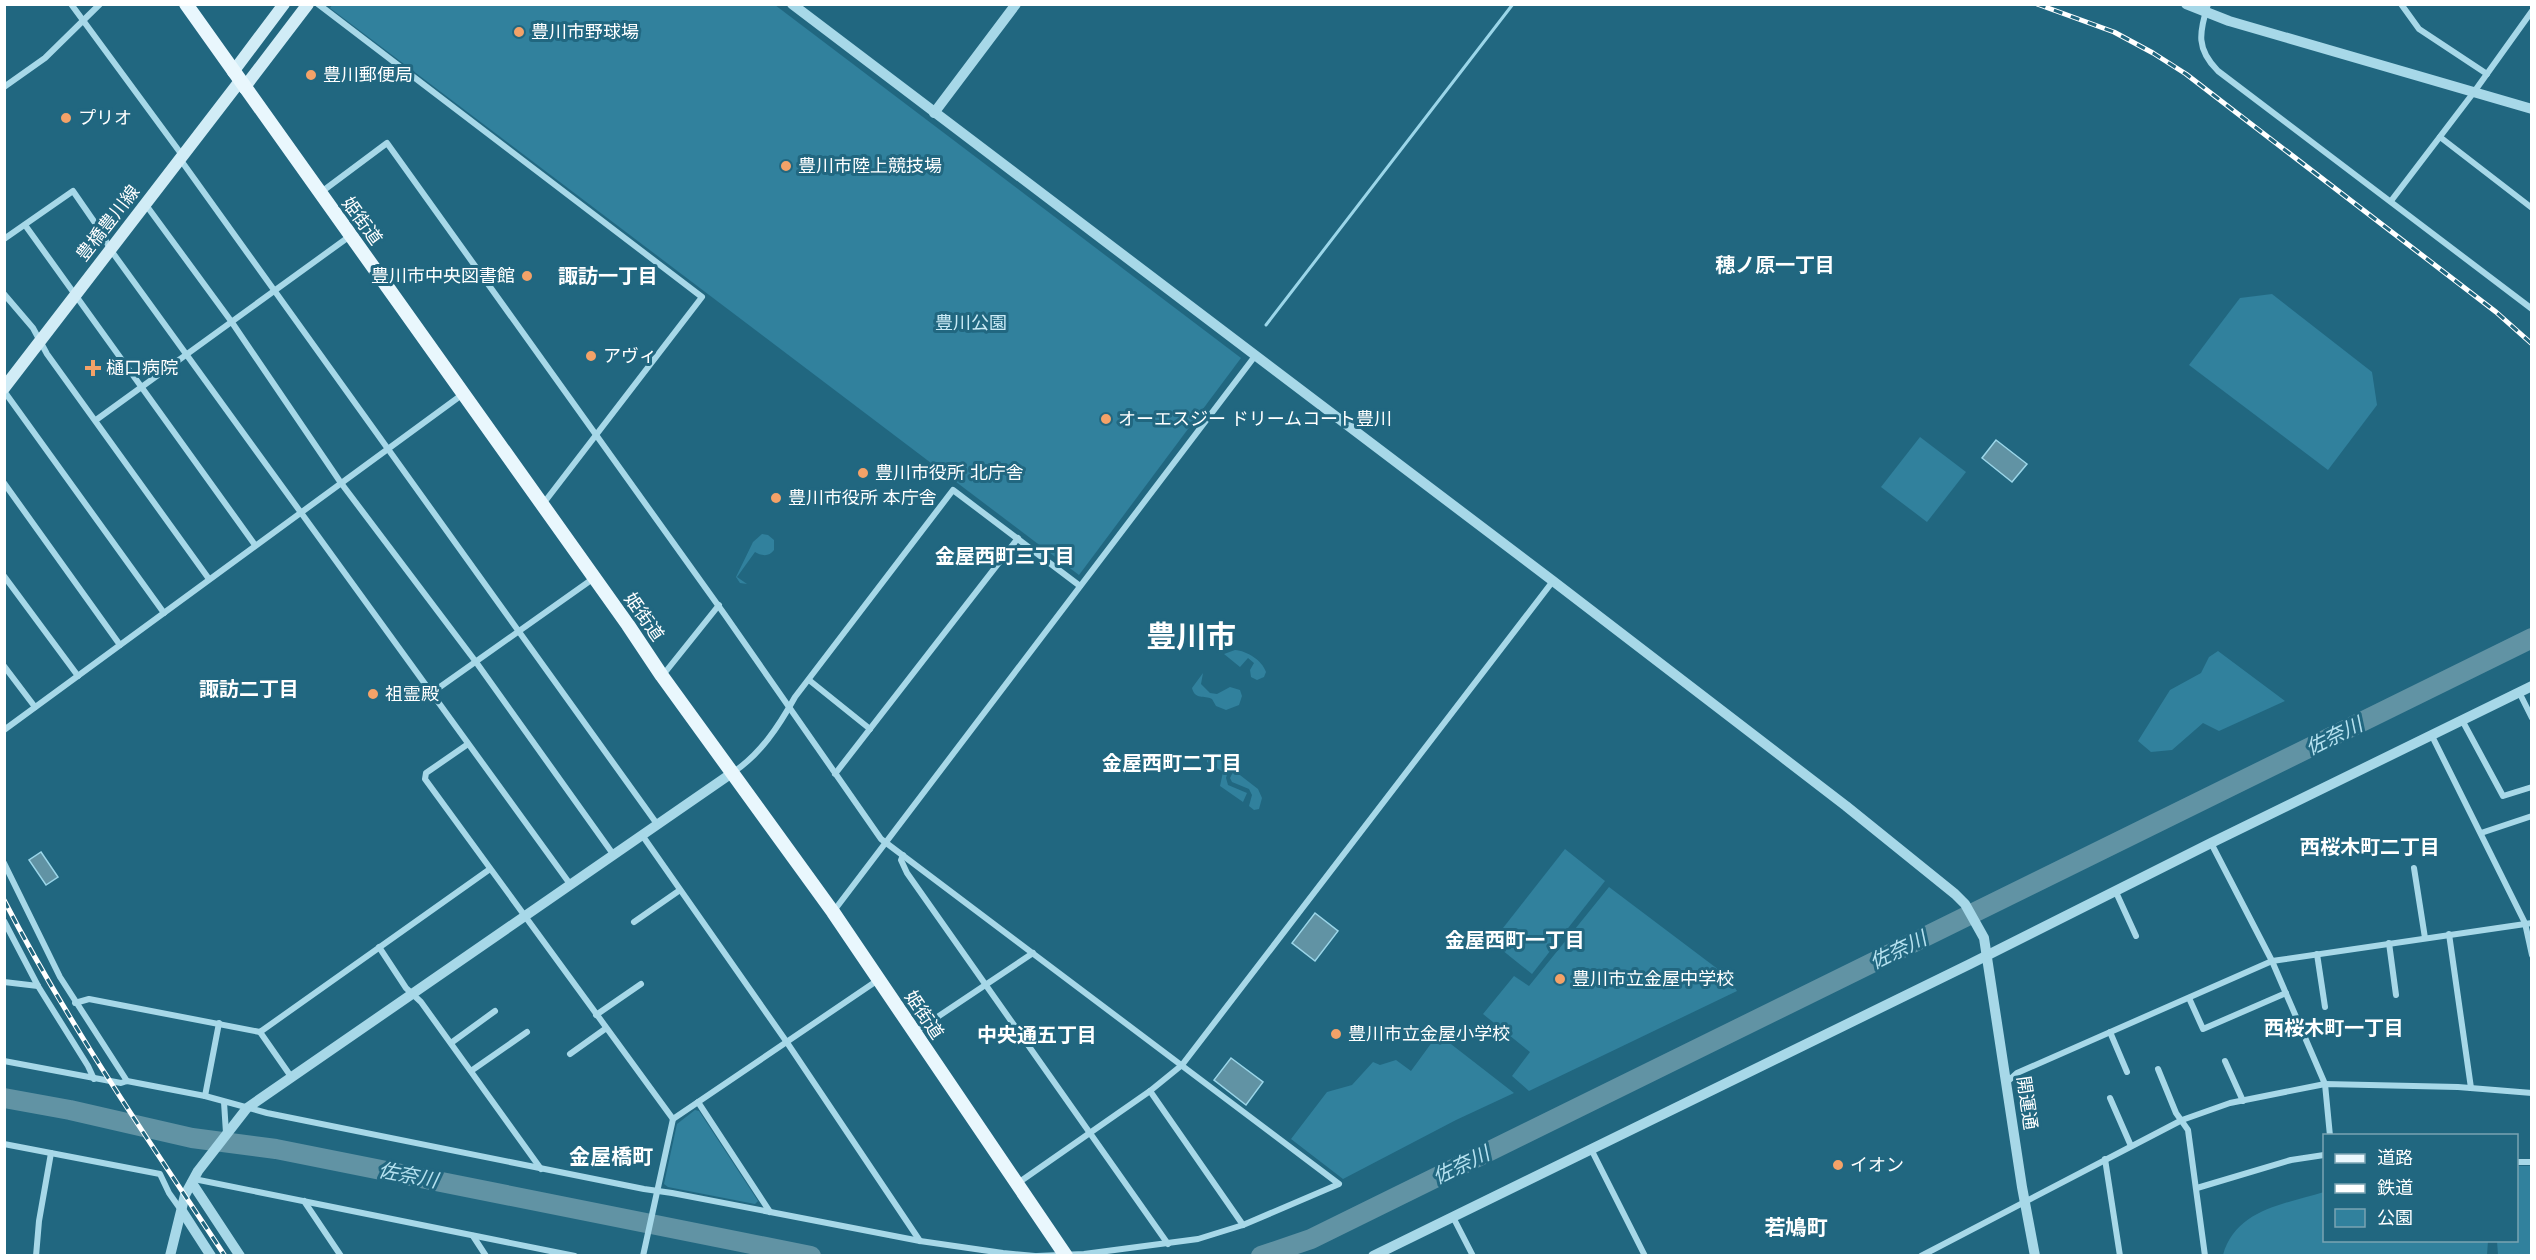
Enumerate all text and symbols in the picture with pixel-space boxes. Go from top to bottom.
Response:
place label: 豊川市野球場 [531,20,639,43]
marker: 豊川市野球場 [512,25,526,39]
place label: 豊川郵便局 [323,63,413,86]
marker: 豊川郵便局 [304,68,318,82]
place label: プリオ [78,106,132,129]
marker: プリオ [59,111,73,125]
place label: 豊川市陸上競技場 [798,154,942,177]
marker: 豊川市陸上競技場 [779,159,793,173]
street label: 豊橋豊川線 [71,180,144,265]
street label: 姫街道 [337,192,388,249]
district label: 穂ノ原一丁目 [1715,252,1835,278]
district label: 諏訪一丁目 [558,263,658,289]
place label: 豊川市中央図書館 [371,264,515,287]
marker: 豊川市中央図書館 [520,269,534,283]
park label: 豊川公園 [935,311,1007,334]
place label: アヴィ [603,344,657,367]
marker: アヴィ [584,349,598,363]
place label: 樋口病院 [106,356,178,379]
marker: 樋口病院 [84,359,102,377]
place label: オーエスジー ドリームコート豊川 [1118,407,1392,430]
marker: オーエスジー ドリームコート豊川 [1099,412,1113,426]
place label: 豊川市役所 北庁舎 [875,461,1024,484]
marker: 豊川市役所 北庁舎 [856,466,870,480]
place label: 豊川市役所 本庁舎 [788,486,937,509]
marker: 豊川市役所 本庁舎 [769,491,783,505]
district label: 金屋西町三丁目 [935,543,1075,569]
street label: 姫街道 [620,588,669,645]
district label: 豊川市 [1146,617,1236,656]
district label: 諏訪二丁目 [199,676,299,702]
place label: 祖霊殿 [385,682,439,705]
marker: 祖霊殿 [366,687,380,701]
water label: 佐奈川 [2301,710,2368,761]
district label: 金屋西町二丁目 [1102,750,1242,776]
district label: 西桜木町二丁目 [2300,834,2440,860]
water label: 佐奈川 [1865,924,1932,975]
district label: 金屋西町一丁目 [1445,927,1585,953]
place label: 豊川市立金屋中学校 [1572,967,1734,990]
marker: 豊川市立金屋中学校 [1553,972,1567,986]
street label: 姫街道 [900,986,949,1044]
district label: 西桜木町一丁目 [2264,1015,2404,1041]
district label: 中央通五丁目 [977,1022,1097,1048]
place label: 豊川市立金屋小学校 [1348,1022,1510,1045]
marker: 豊川市立金屋小学校 [1329,1027,1343,1041]
street label: 開運通 [2012,1075,2043,1131]
legend [2323,1134,2518,1242]
water label: 佐奈川 [1428,1139,1495,1190]
district label: 金屋橋町 [569,1143,653,1170]
text: 道路 [2377,1146,2413,1169]
place label: イオン [1850,1153,1904,1176]
water label: 佐奈川 [376,1157,442,1194]
marker: イオン [1831,1158,1845,1172]
text: 鉄道 [2377,1176,2413,1199]
text: 公園 [2377,1206,2413,1229]
district label: 若鳩町 [1765,1214,1828,1241]

